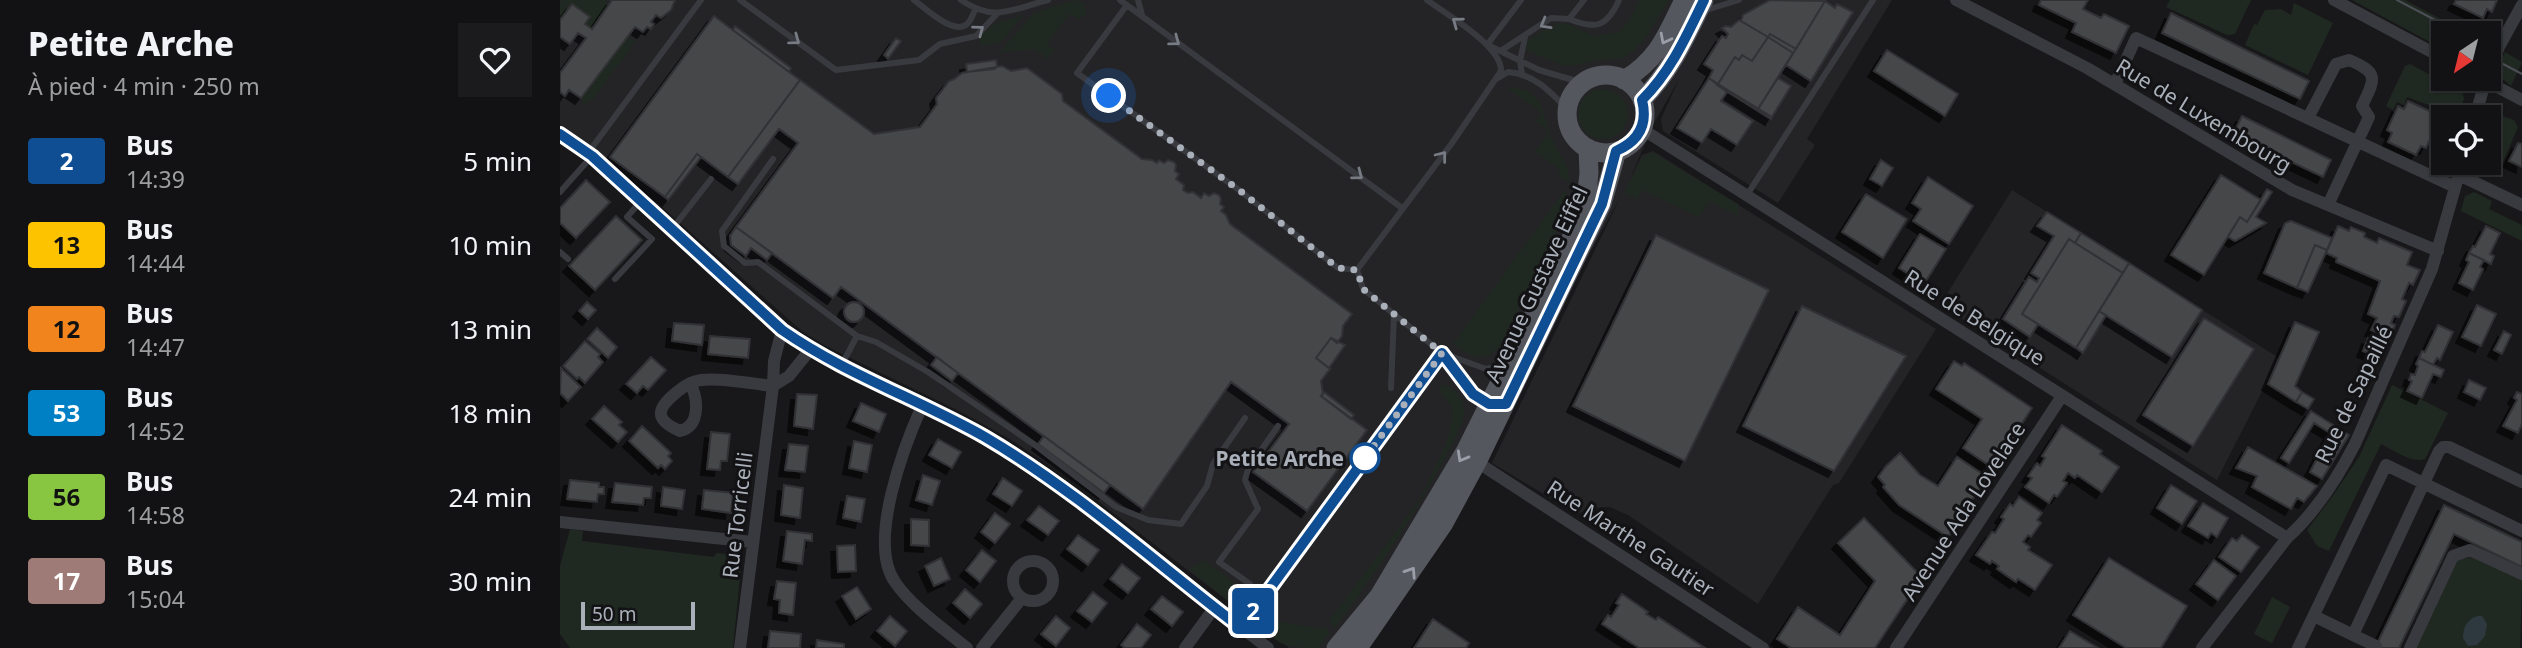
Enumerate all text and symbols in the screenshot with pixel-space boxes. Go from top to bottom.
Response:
one-way arrow [1539,16,1552,29]
one-way arrow [1452,18,1465,31]
text: Petite Arche [28,21,234,66]
north arrow [2431,21,2501,91]
map controls [2431,21,2501,175]
button: heart [458,23,532,97]
one-way arrow [971,26,983,38]
one-way arrow [787,32,800,45]
one-way arrow [1167,32,1180,45]
one-way arrow [1659,32,1673,44]
street label: Rue de Luxembourg [2111,52,2297,178]
text: À pied · 4 min · 250 m [28,70,260,102]
your location [1091,78,1126,113]
button: locate [2431,105,2501,175]
text: Bus [126,127,173,163]
text: 5 min [463,143,532,179]
text: 2 [60,144,73,177]
one-way arrow [1433,152,1446,164]
text: 14:39 [126,163,185,195]
one-way arrow [1350,167,1363,180]
street label: Avenue Gustave Eiffel [1478,181,1594,387]
text: Bus [126,211,173,247]
text: 10 min [448,227,532,263]
text: 13 [53,228,80,261]
text: 14:44 [126,247,185,279]
street label: Rue de Belgique [1900,263,2050,371]
text: Bus [126,295,173,331]
text: 13 min [448,311,532,347]
text: 12 [53,312,80,345]
street label: Rue de Sapaillé [2308,321,2398,467]
text: 14:47 [126,331,185,363]
text: Bus [126,379,173,415]
text: 18 min [448,395,532,431]
text: 53 [53,396,80,429]
text: 14:52 [126,415,185,447]
street label: Avenue Ada Lovelace [1895,416,2031,606]
marker: Petite Arche [1350,443,1380,473]
place label: Petite Arche [1215,444,1344,472]
one-way arrow [1457,449,1470,462]
street label: Rue Torricelli [715,450,759,580]
text: Bus [126,463,173,499]
street label: Rue Marthe Gautier [1542,473,1720,603]
text: 24 min [448,479,532,515]
text: 56 [53,480,80,513]
text: 14:58 [126,499,185,531]
text: Bus [126,547,173,583]
text: 30 min [448,563,532,599]
text: 17 [53,564,80,597]
one-way arrow [1403,567,1416,580]
text: 15:04 [126,583,185,615]
line badge: 2 [1230,588,1276,634]
text: 2 [1246,594,1260,627]
scale bar [581,599,695,631]
text: 50 m [592,601,636,627]

